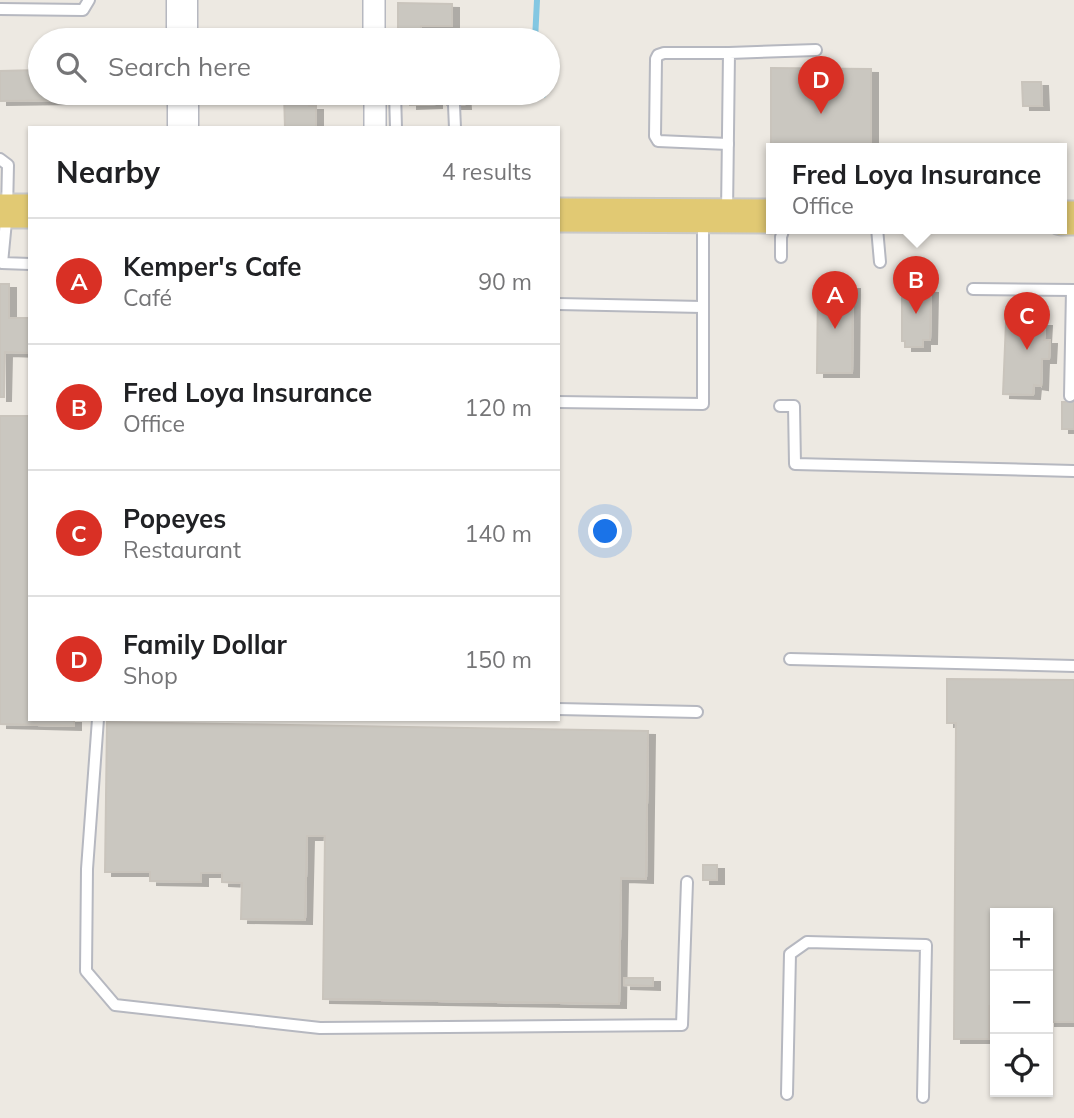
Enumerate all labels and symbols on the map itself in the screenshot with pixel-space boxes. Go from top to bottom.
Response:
pin: D [798,56,844,114]
pin: B [893,256,939,314]
pin: A [812,271,858,329]
pin: C [1004,292,1050,350]
your location [588,514,622,548]

